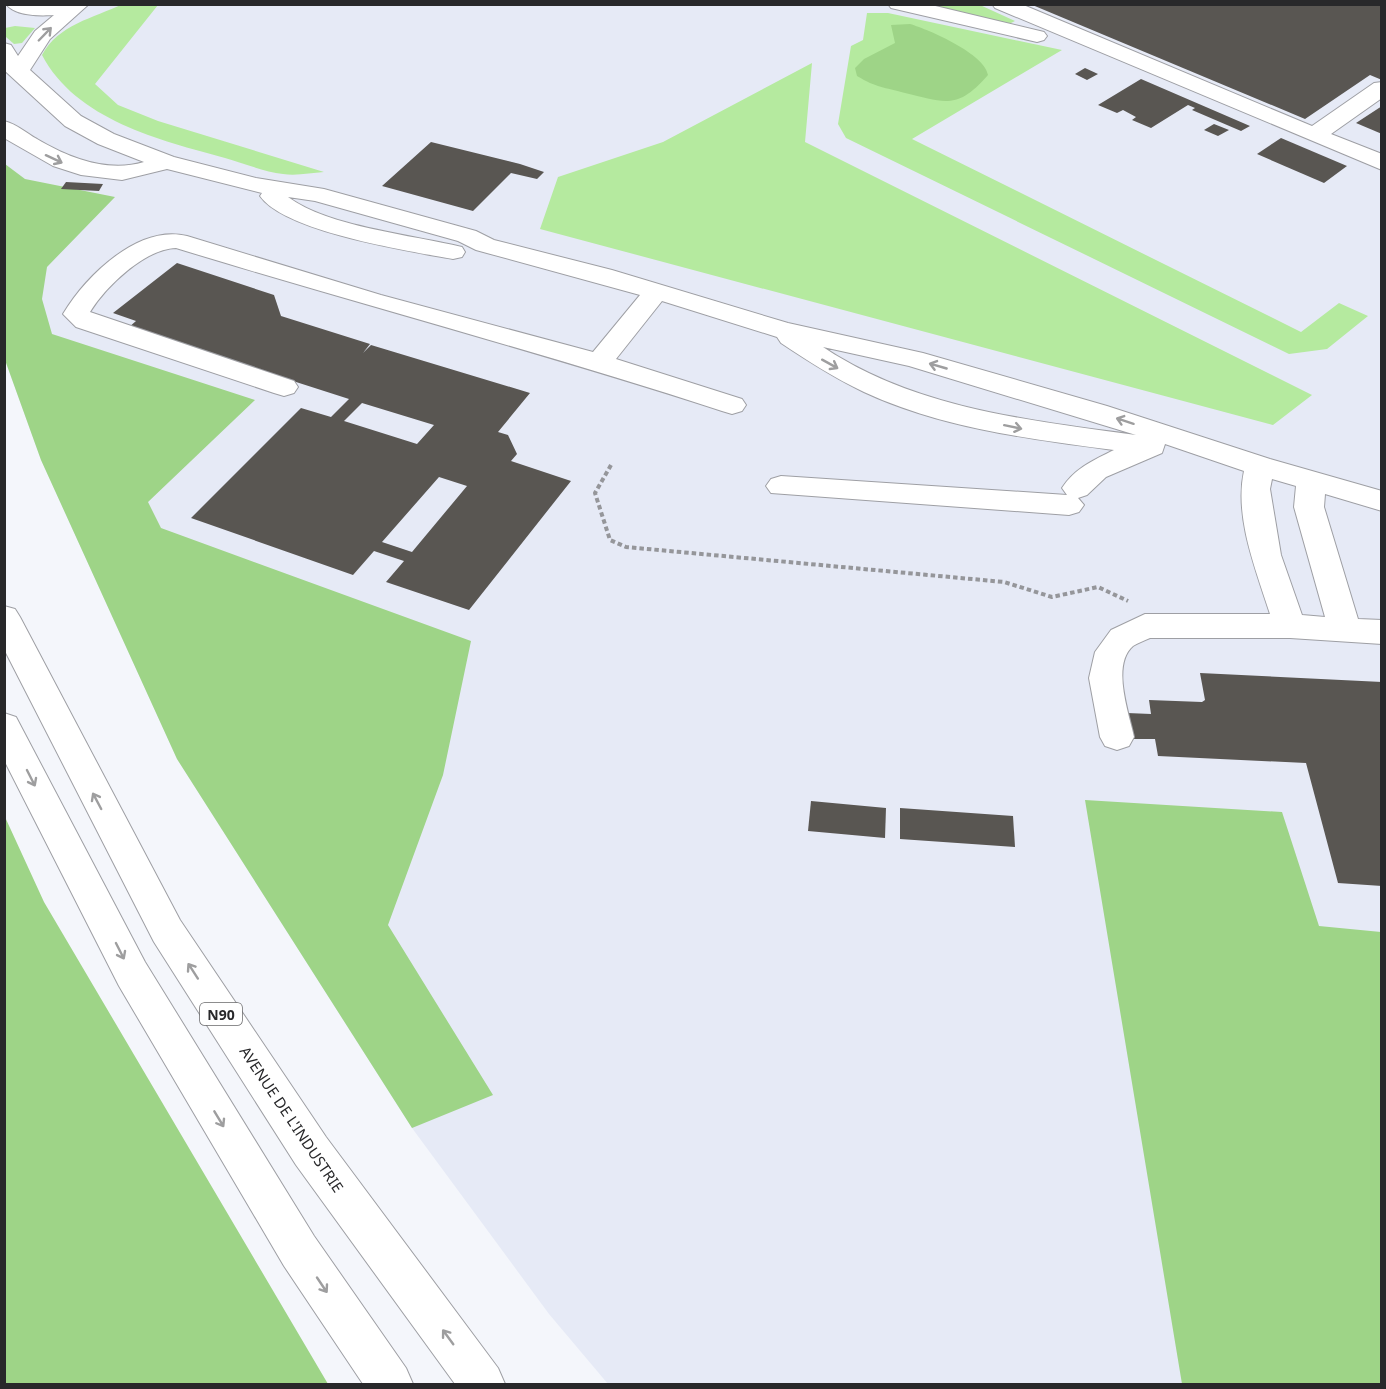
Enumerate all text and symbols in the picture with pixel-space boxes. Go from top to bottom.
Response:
one-way arrow [38,26,52,41]
one-way arrow [45,154,63,165]
one-way arrow [821,358,838,370]
one-way arrow [929,360,948,371]
one-way arrow [1116,415,1135,426]
one-way arrow [1003,422,1022,433]
one-way arrow [26,768,37,786]
one-way arrow [91,792,102,810]
one-way arrow [115,942,126,960]
one-way arrow [186,962,199,979]
road number: N90 [200,1003,242,1025]
street label: AVENUE DE L'INDUSTRIE [236,1042,348,1196]
one-way arrow [214,1110,226,1127]
one-way arrow [316,1276,328,1292]
one-way arrow [442,1330,454,1346]

